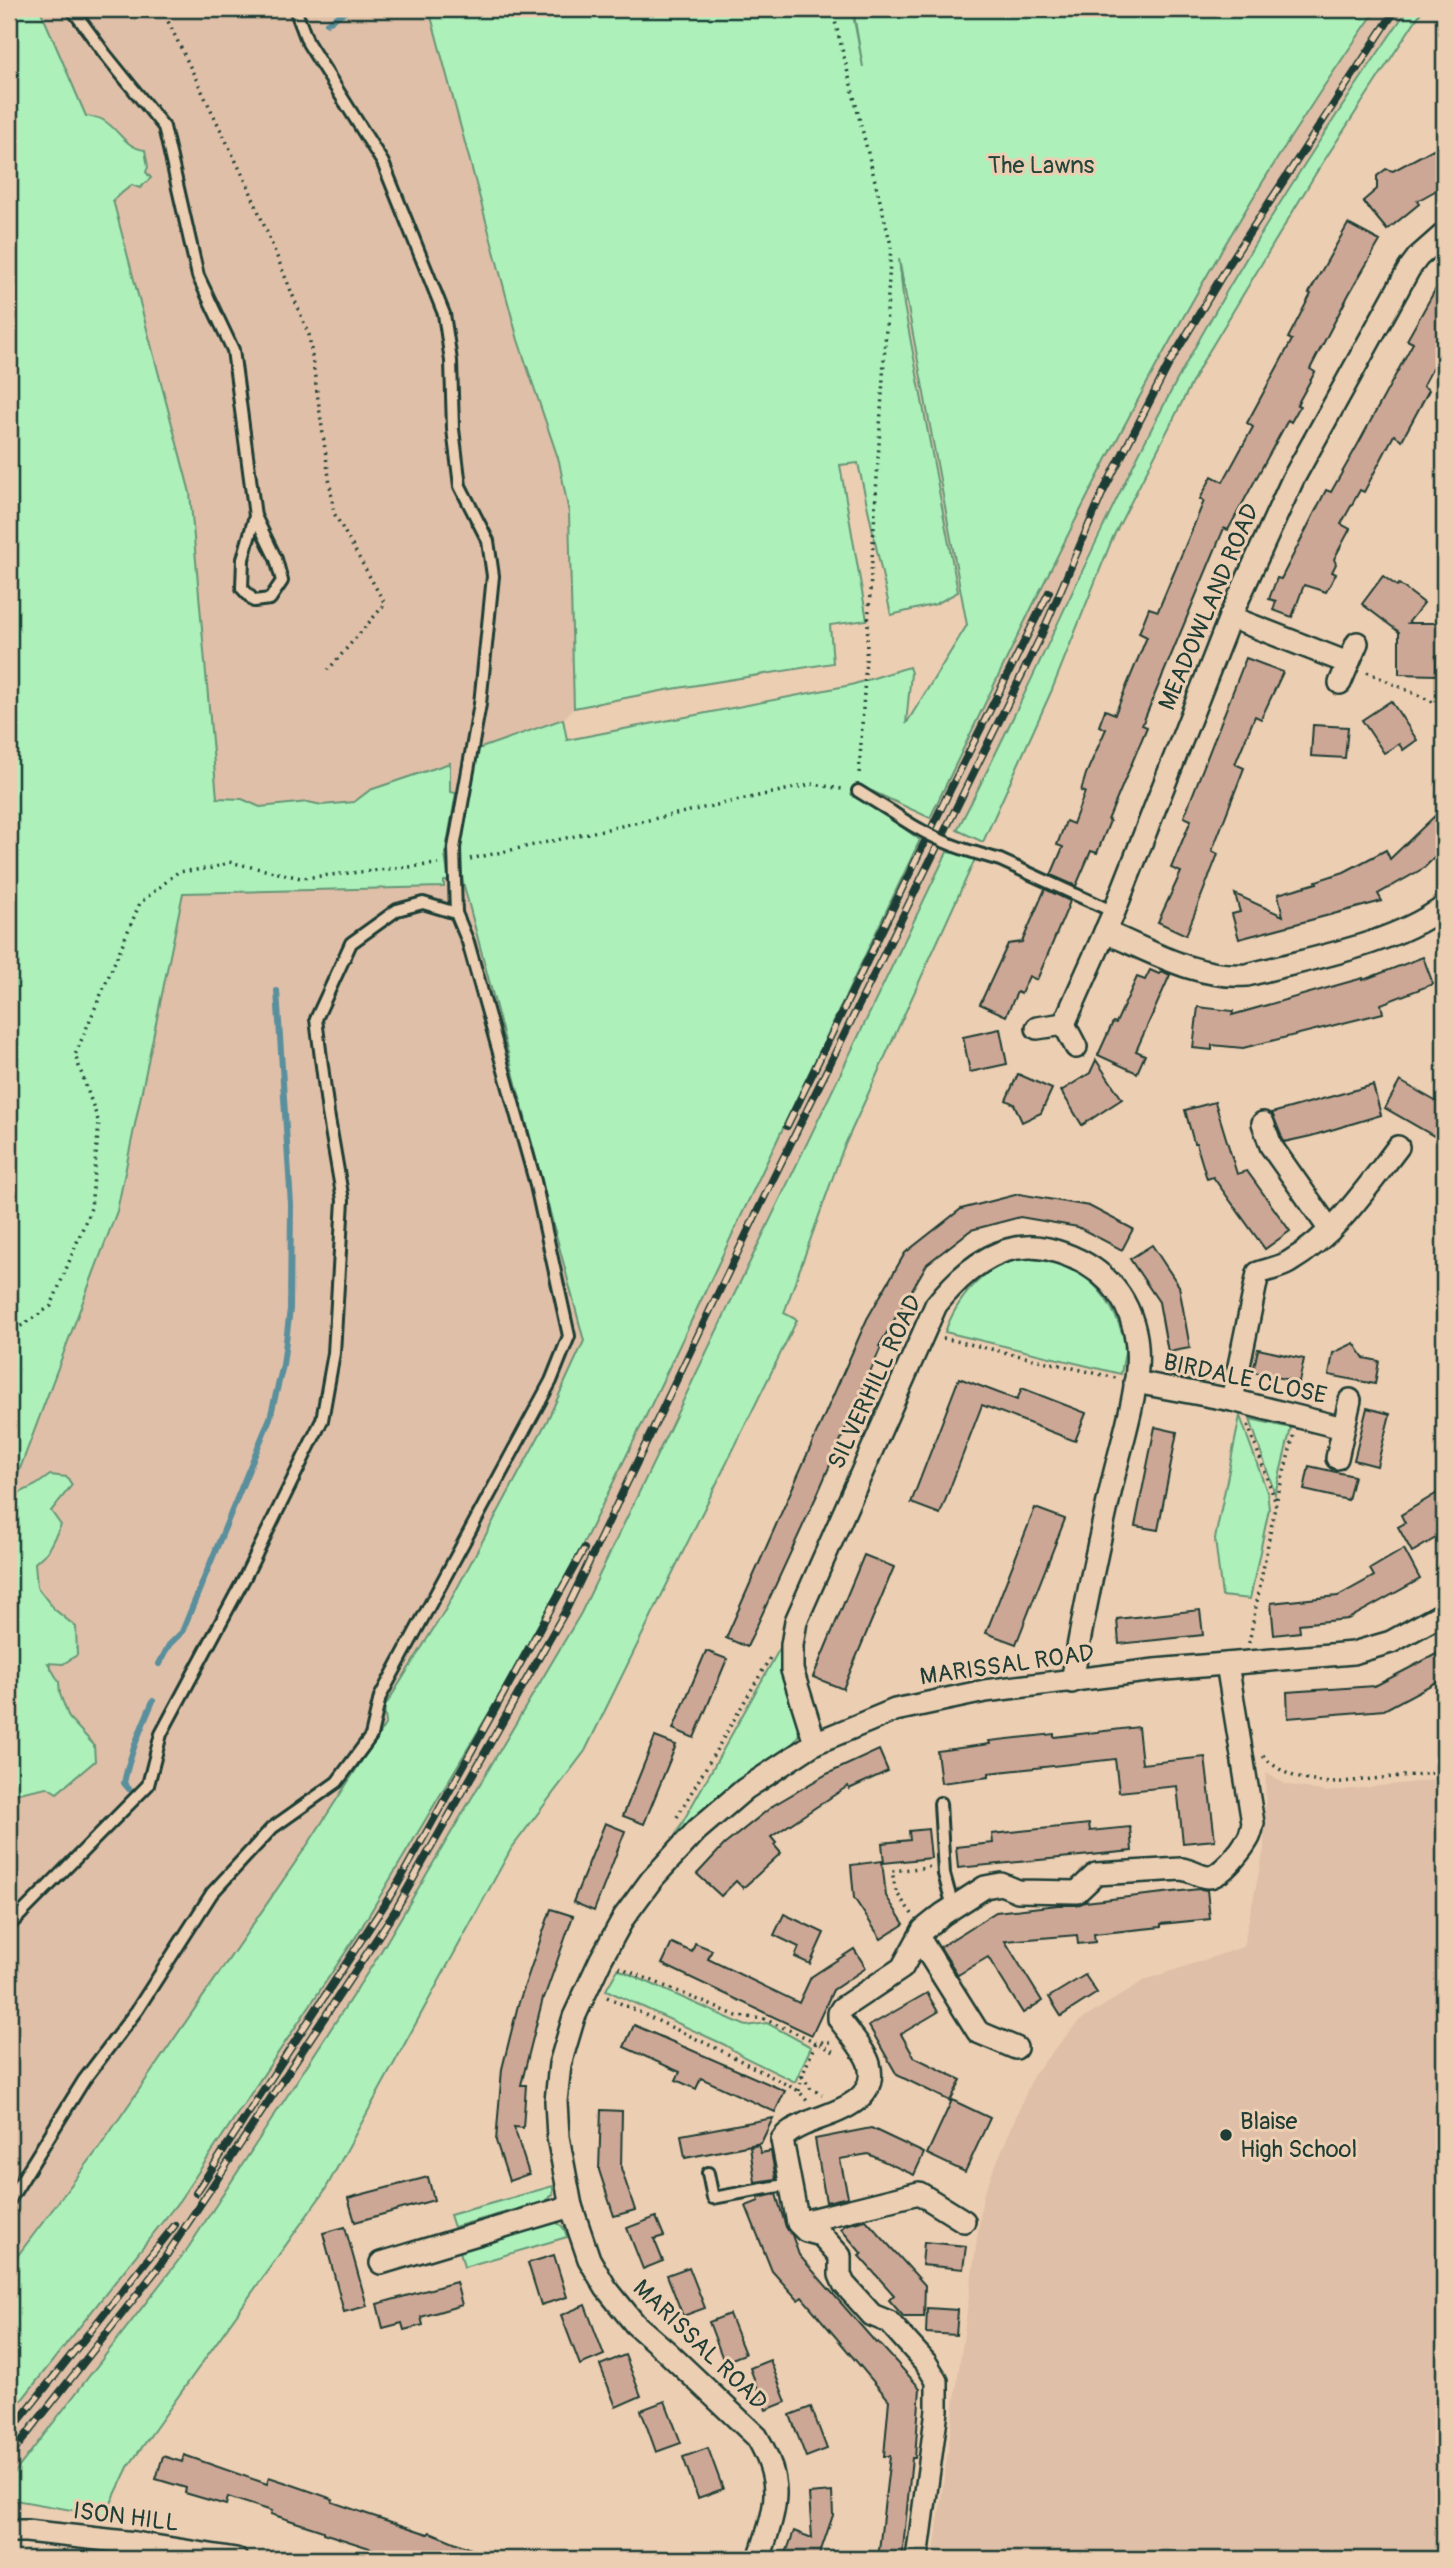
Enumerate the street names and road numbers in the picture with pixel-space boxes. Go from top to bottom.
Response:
street label: MEADOWLAND ROAD [1152,499,1266,715]
street label: SILVERHILL ROAD [822,1290,928,1474]
street label: BIRDALE CLOSE [1161,1348,1329,1410]
street label: MARISSAL ROAD [918,1638,1096,1692]
street label: MARISSAL ROAD [627,2274,773,2416]
street label: ISON HILL [71,2496,181,2538]

